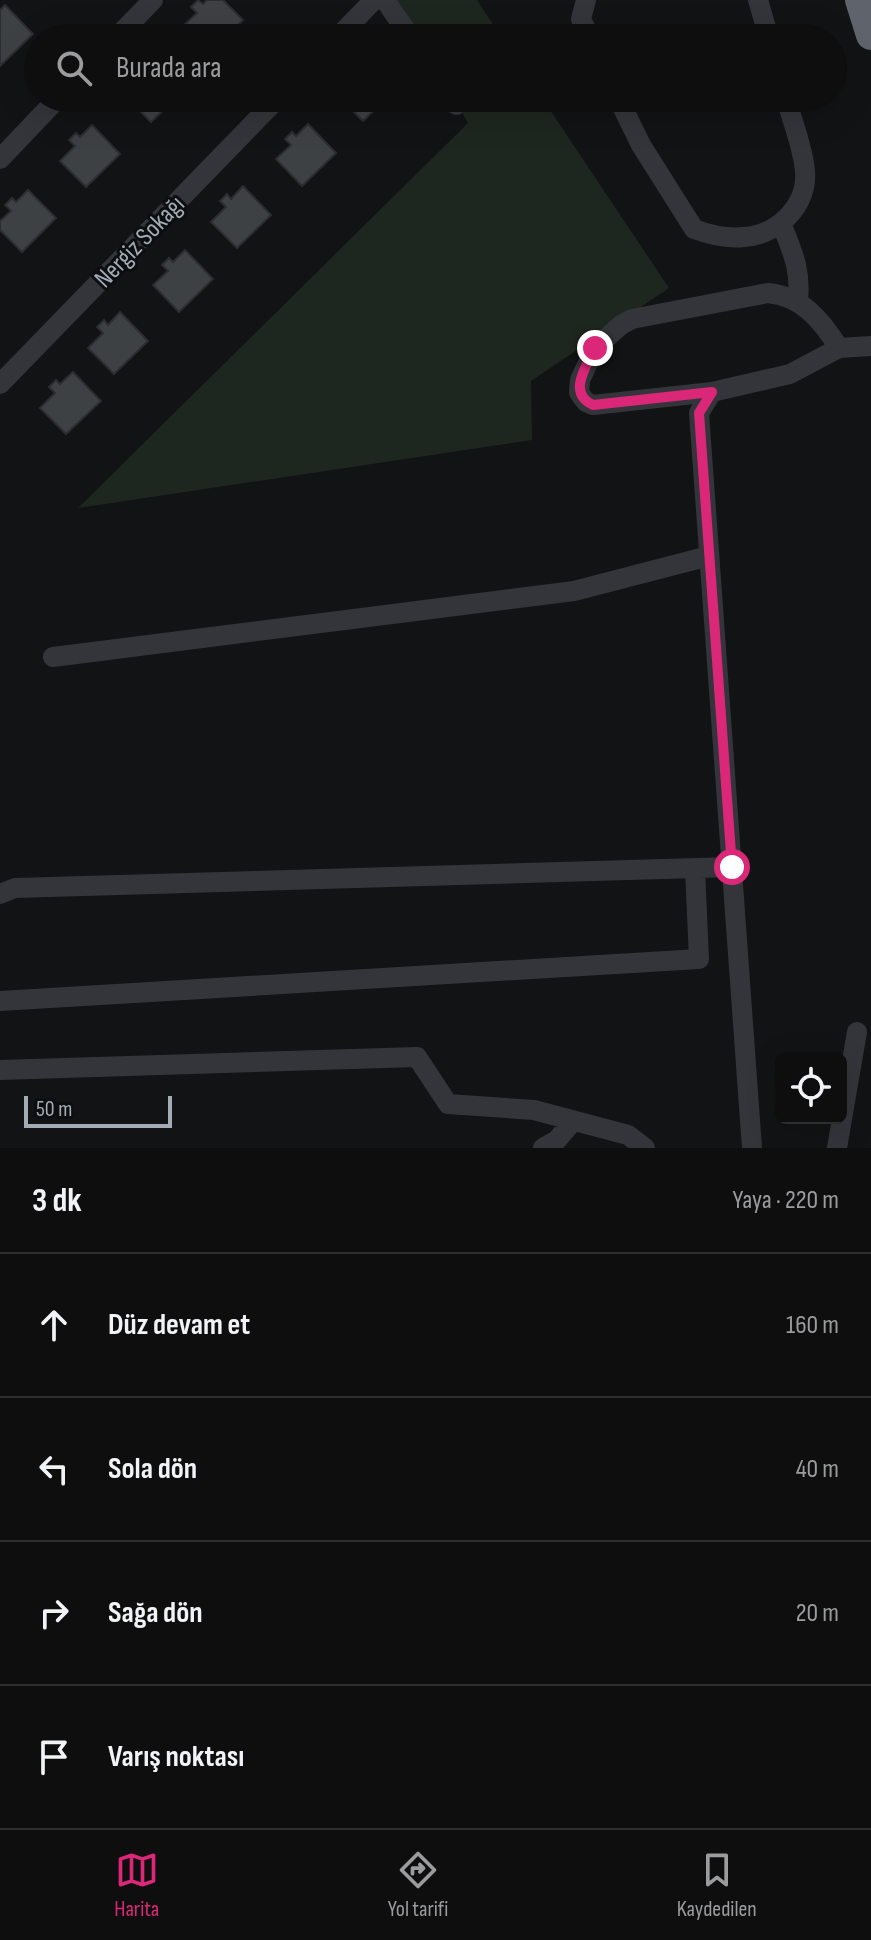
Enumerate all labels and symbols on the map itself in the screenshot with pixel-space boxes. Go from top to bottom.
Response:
street label: Nergiz Sokağı [89,189,192,295]
route end [577,330,613,366]
route start [714,849,750,885]
scale bar [24,1092,172,1128]

